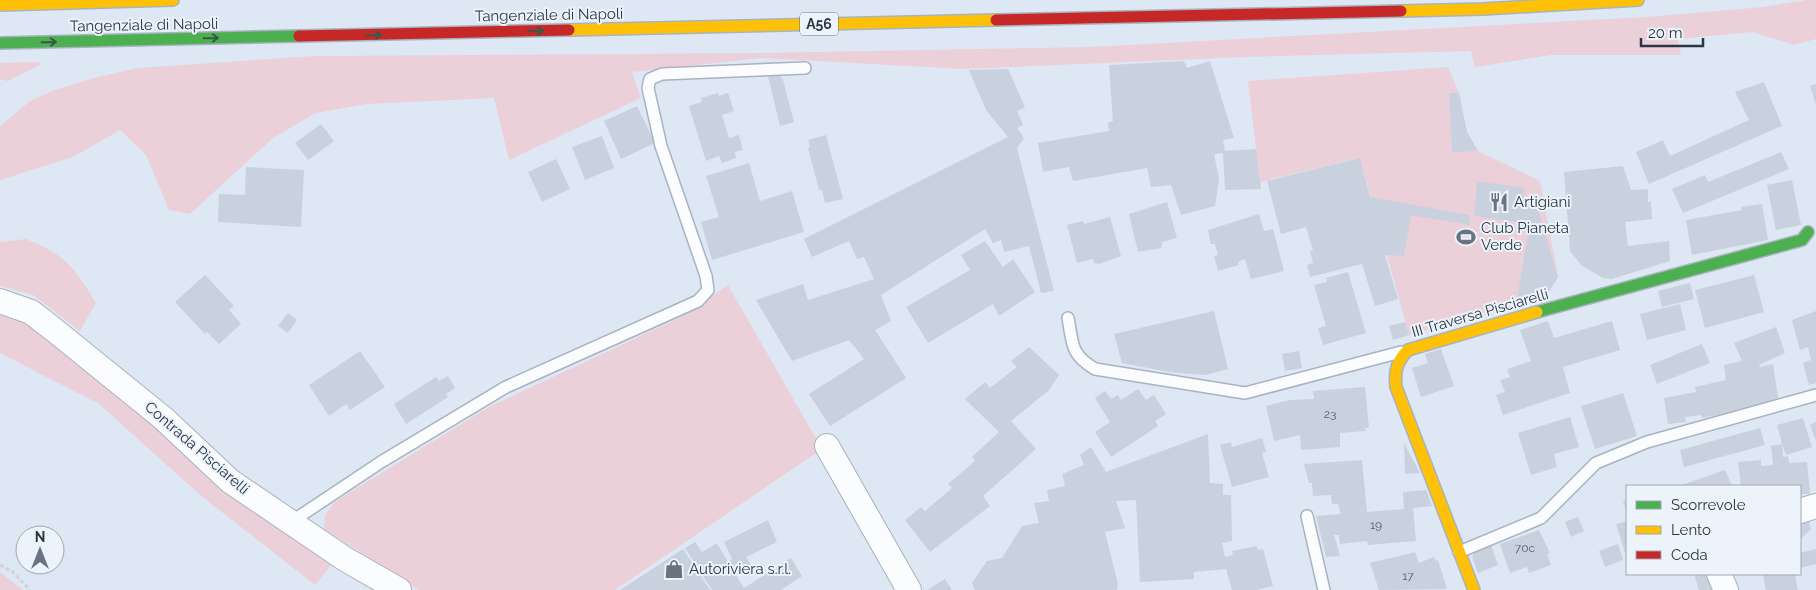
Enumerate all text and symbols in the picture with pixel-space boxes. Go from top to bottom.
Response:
street label: Tangenziale di Napoli [475,5,623,25]
road number: A56 [800,12,838,36]
street label: Tangenziale di Napoli [70,15,218,35]
scale bar [1641,15,1704,47]
text: 20 m [1648,24,1683,42]
one-way arrow [528,26,544,35]
one-way arrow [365,30,381,39]
one-way arrow [203,34,219,43]
one-way arrow [40,37,56,47]
restaurant icon: Artigiani [1488,191,1510,213]
place label: Artigiani [1514,193,1570,211]
place label: Club Pianeta Verde [1481,219,1569,254]
sports icon: Club Pianeta Verde [1455,226,1477,248]
street label: III Traversa Pisciarelli [1410,285,1550,341]
street label: Contrada Pisciarelli [141,398,253,498]
house number: 23 [1324,407,1336,421]
legend [1626,485,1801,575]
text: Scorrevole [1671,496,1746,514]
house number: 19 [1370,518,1382,532]
text: Lento [1671,521,1711,539]
north arrow [15,525,65,575]
text: N [35,529,45,545]
house number: 70c [1515,541,1536,555]
text: Coda [1671,546,1708,564]
shop icon: Autoriviera s.r.l. [663,558,685,580]
place label: Autoriviera s.r.l. [689,560,791,578]
house number: 17 [1402,569,1414,583]

